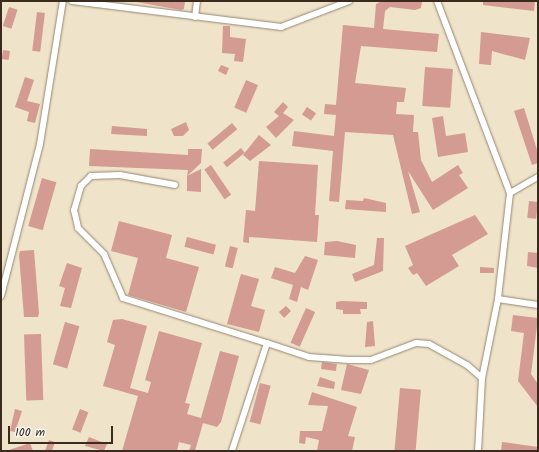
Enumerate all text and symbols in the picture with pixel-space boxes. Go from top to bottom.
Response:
scale bar [10,418,115,444]
text: 100 m [15,423,45,442]

